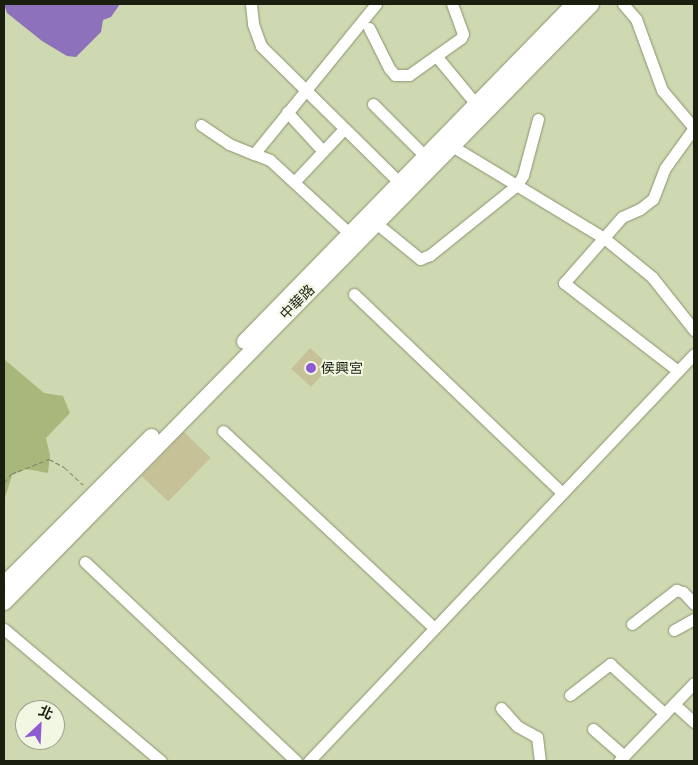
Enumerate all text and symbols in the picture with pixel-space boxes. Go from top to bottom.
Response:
street label: 中華路 [276,281,318,323]
place label: 侯興宮 [321,360,363,376]
marker: 侯興宮 [305,362,317,374]
north arrow [15,700,65,750]
text: 北 [36,701,56,723]

